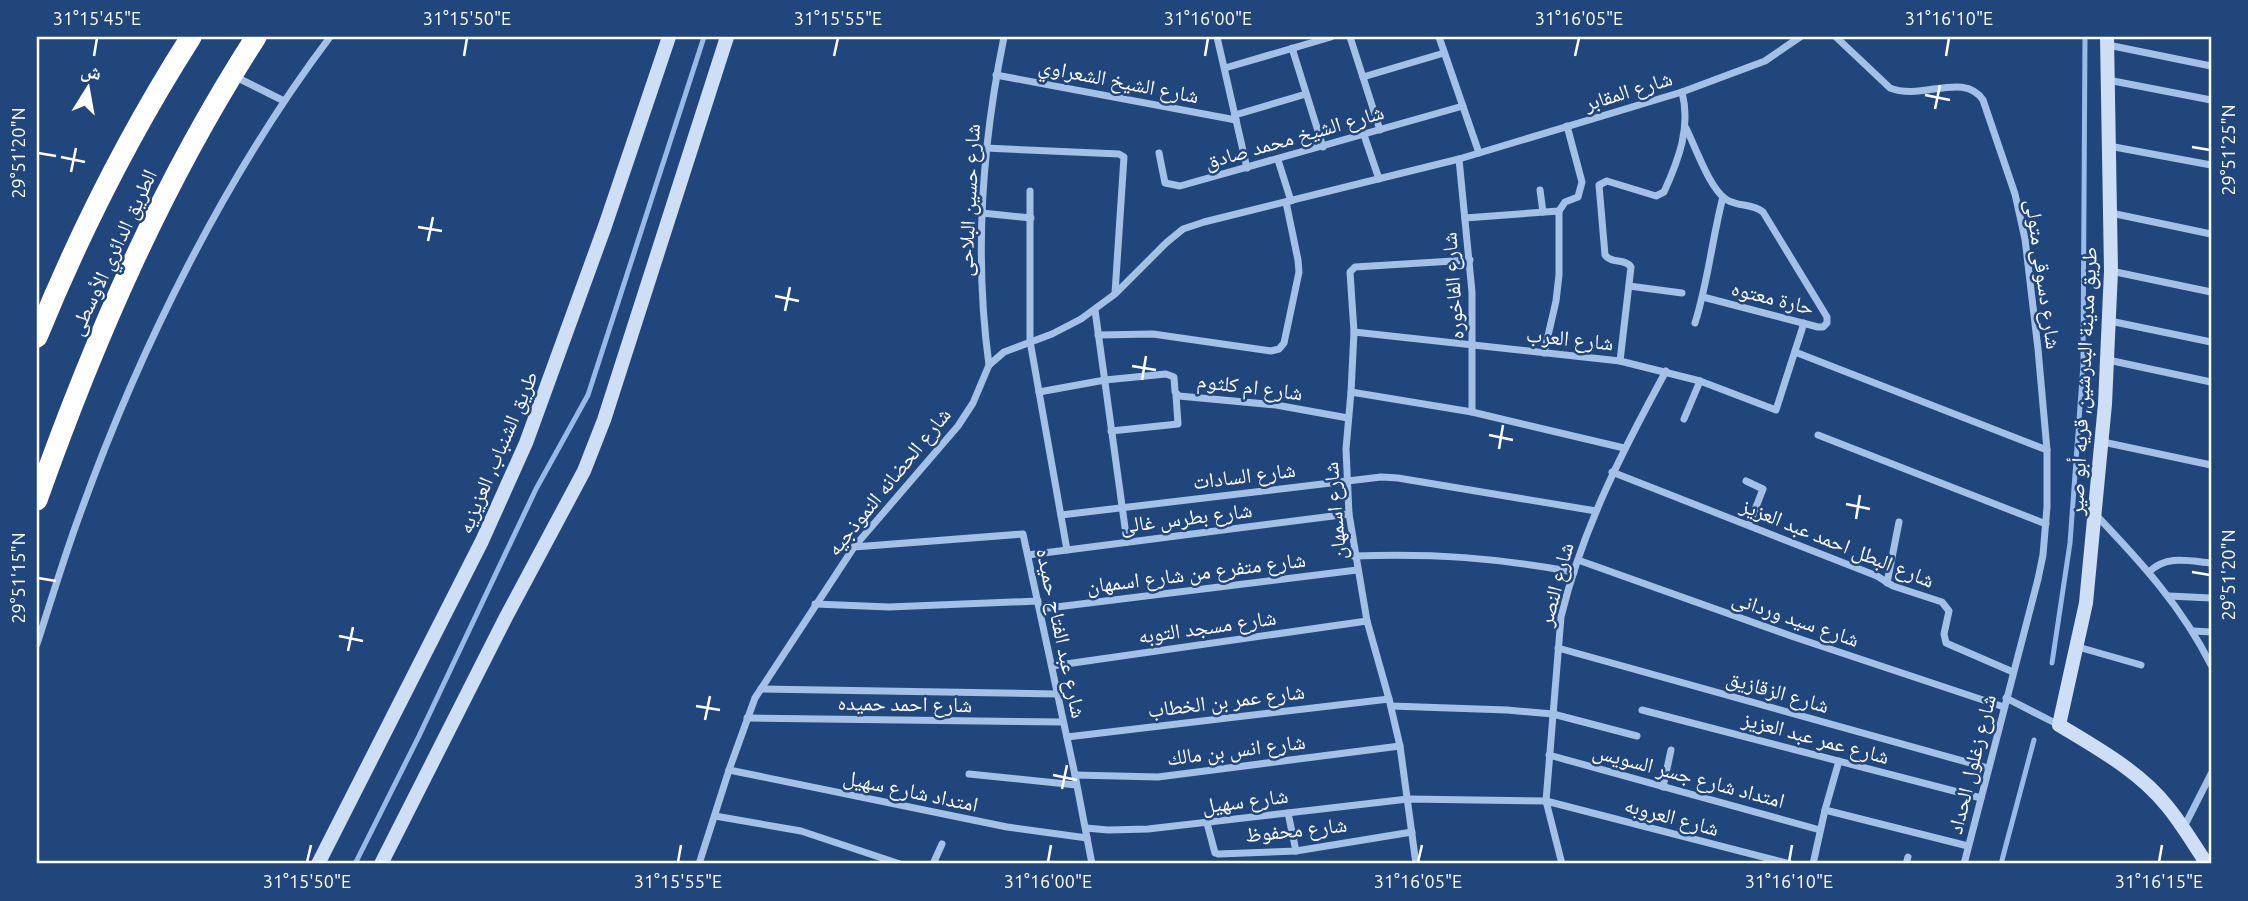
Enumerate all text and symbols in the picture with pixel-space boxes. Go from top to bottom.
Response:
text: 31°15'45"E [53,8,141,28]
text: 31°15'50"E [423,8,511,28]
text: 31°15'55"E [794,8,882,28]
text: 31°16'00"E [1164,8,1252,28]
text: 31°16'05"E [1535,8,1623,28]
text: 31°16'10"E [1905,8,1993,28]
north arrow [52,52,122,122]
street label: شارع الشيخ الشعراوي [1036,53,1201,113]
text: ش [79,59,103,85]
street label: شارع المقابر [1580,65,1675,117]
street label: شارع الشيخ محمد صادق [1202,99,1387,175]
text: 29°51'25"N [2218,104,2238,196]
text: 29°51'20"N [8,107,28,199]
street label: شارع حسين البلاحى [952,123,986,277]
street label: الطريق الدائري الأوسطى [63,165,166,341]
street label: شارع دسوقى متولى [2020,198,2066,351]
street label: شارع الفاخوره [1436,231,1470,340]
street label: طريق مدينة البدرشين, قريه أبو صير [2063,246,2103,517]
street label: حارة معتوه [1729,275,1817,319]
street label: شارع العرب [1525,321,1615,357]
street label: طريق الشنباب, العزيزيه [452,367,544,538]
street label: شارع ام كلثوم [1195,368,1304,407]
street label: شارع الحضانه النموذجيه [821,402,956,561]
street label: شارع السادات [1191,457,1297,495]
street label: شارع اسمهان [1318,461,1352,561]
street label: شارع البطل احمد عبد العزيز [1736,492,1938,594]
street label: شارع بطرس غالى [1118,497,1254,539]
text: 29°51'20"N [2218,529,2238,621]
text: 29°51'15"N [8,532,28,624]
street label: شارع النصر [1532,540,1580,630]
street label: شارع عبد الفتاح حميده [1030,546,1092,721]
street label: شارع متفرع من شارع اسمهان [1085,547,1307,599]
street label: شارع سيد وردانى [1729,585,1863,653]
street label: شارع مسجد التوبه [1136,604,1278,650]
street label: شارع الزقازيق [1723,665,1832,719]
street label: شارع عمر بن الخطاب [1146,678,1306,724]
street label: شارع احمد حميده [837,690,973,718]
street label: شارع زغلول الحداد [1942,692,2002,837]
street label: شارع عمر عبد العزيز [1738,706,1892,770]
street label: شارع انس بن مالك [1165,729,1307,771]
street label: امتداد شارع جسر السويس [1590,738,1788,814]
street label: امتداد شارع سهيل [841,764,981,818]
street label: شارع سهيل [1201,783,1290,819]
street label: شارع العروبه [1622,792,1722,842]
street label: شارع محفوظ [1244,812,1348,848]
text: 31°15'50"E [263,871,351,891]
text: 31°15'55"E [634,871,722,891]
text: 31°16'00"E [1004,871,1092,891]
text: 31°16'05"E [1374,871,1462,891]
text: 31°16'10"E [1745,871,1833,891]
text: 31°16'15"E [2115,871,2203,891]

